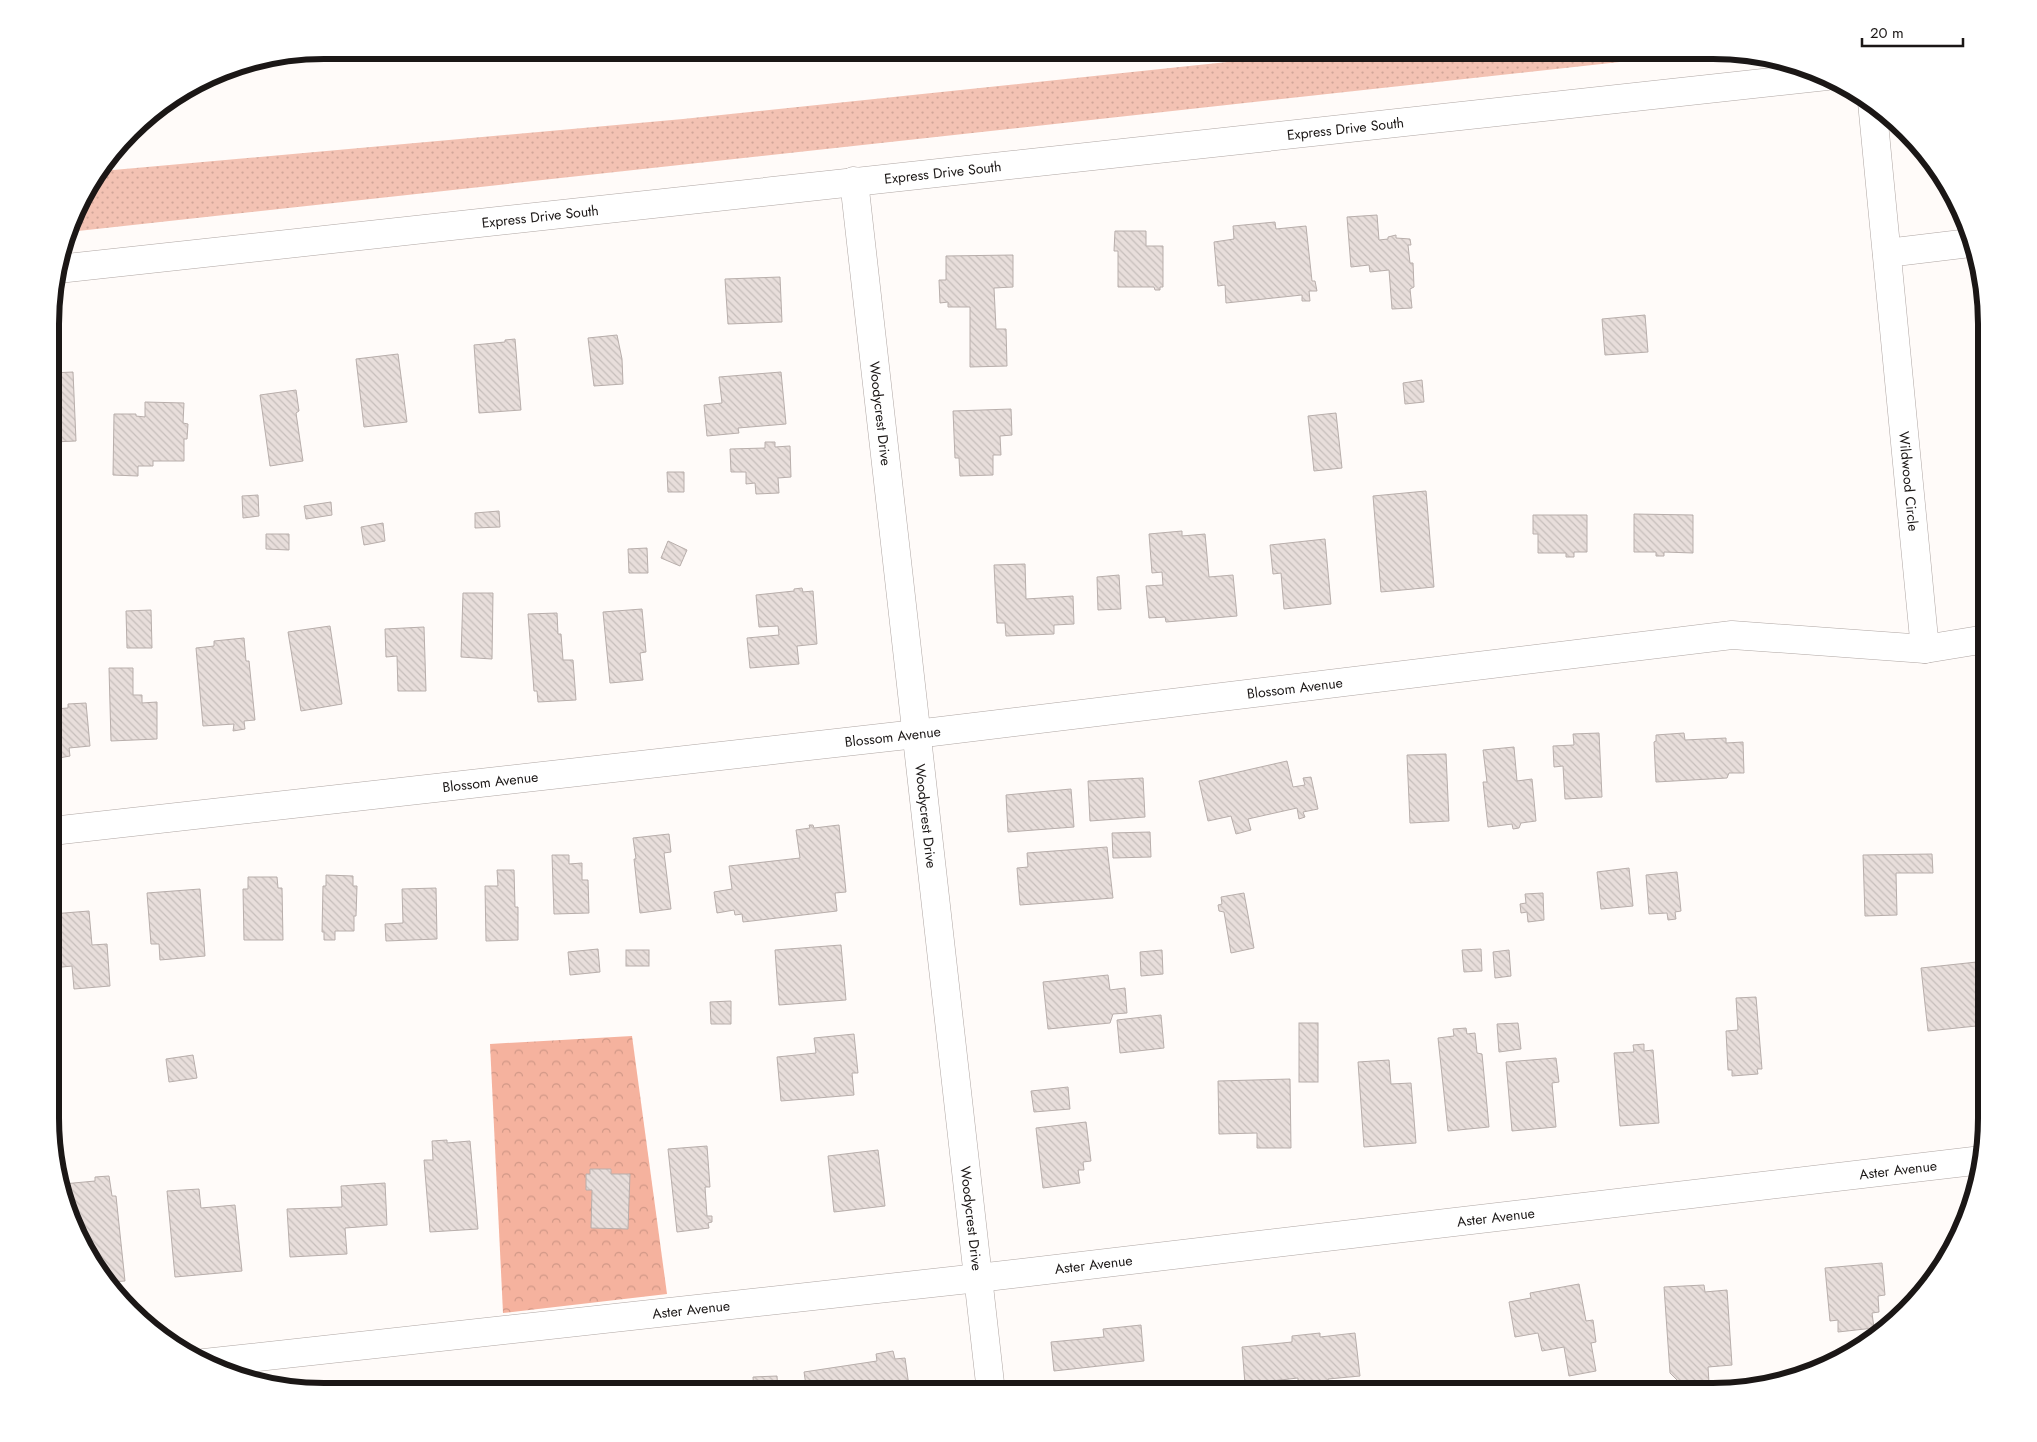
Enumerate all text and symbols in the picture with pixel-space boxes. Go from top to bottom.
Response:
scale bar [1862,15,1963,47]
text: 20 m [1870,22,1904,44]
street label: Express Drive South [1286,112,1405,145]
street label: Express Drive South [883,156,1002,189]
street label: Express Drive South [481,200,600,233]
street label: Woodycrest Drive [864,360,896,467]
street label: Wildwood Circle [1894,430,1924,532]
street label: Blossom Avenue [1246,672,1344,704]
street label: Blossom Avenue [844,721,942,752]
street label: Woodycrest Drive [910,763,942,869]
street label: Blossom Avenue [441,766,539,797]
street label: Aster Avenue [1858,1155,1938,1184]
street label: Woodycrest Drive [956,1165,987,1272]
street label: Aster Avenue [1456,1203,1536,1232]
street label: Aster Avenue [1054,1250,1134,1279]
street label: Aster Avenue [651,1295,731,1324]

